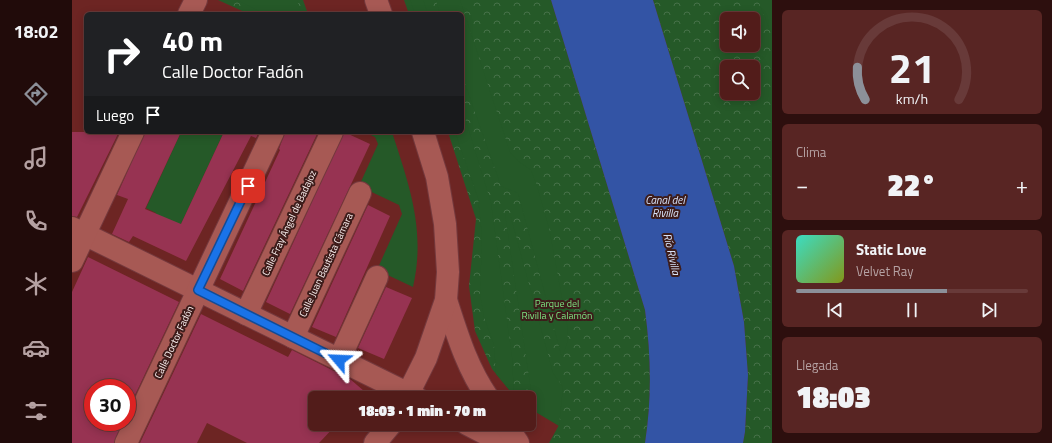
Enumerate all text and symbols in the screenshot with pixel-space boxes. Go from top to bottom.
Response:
map controls [720,12,760,100]
button: sound [720,12,760,52]
text: 18:02 [14,18,58,45]
text: 40 m [162,19,223,62]
icon: right [96,28,148,80]
text: 21 [889,36,935,99]
text: Calle Doctor Fadón [162,58,304,85]
button: search [720,60,760,100]
icon: directions [22,80,50,108]
text: km/h [896,88,928,110]
text: Luego [96,104,134,127]
icon: arrive [142,104,164,126]
text: Clima [796,142,826,162]
icon: music [22,144,50,172]
text: 22° [887,162,937,208]
street label: Calle Fray Ángel de Badajoz [258,167,320,278]
text: − [796,168,808,202]
text: + [1016,168,1028,202]
pin [231,169,265,203]
icon: arrive [237,175,259,197]
water label: Canal del Rivilla [645,192,686,221]
icon: phone [22,207,50,235]
street label: Calle Juan Bautista Cámara [295,211,357,319]
water label: Río Rivilla [659,232,685,277]
text: Static Love [856,238,927,261]
text: Velvet Ray [856,261,914,281]
icon: climate [22,270,50,298]
park label: Parque del Rivilla y Calamón [522,296,593,323]
icon: previous [824,299,846,321]
icon: pause [901,299,923,321]
icon: next [978,299,1000,321]
street label: Calle Doctor Fadón [151,303,197,381]
icon: car [22,334,50,362]
position arrow [318,339,360,381]
text: Llegada [796,355,838,375]
text: 18:03 [796,374,871,420]
speed limit sign: 30 [84,379,136,431]
icon: filters [22,397,50,425]
text: 18:03 · 1 min · 70 m [358,399,486,422]

